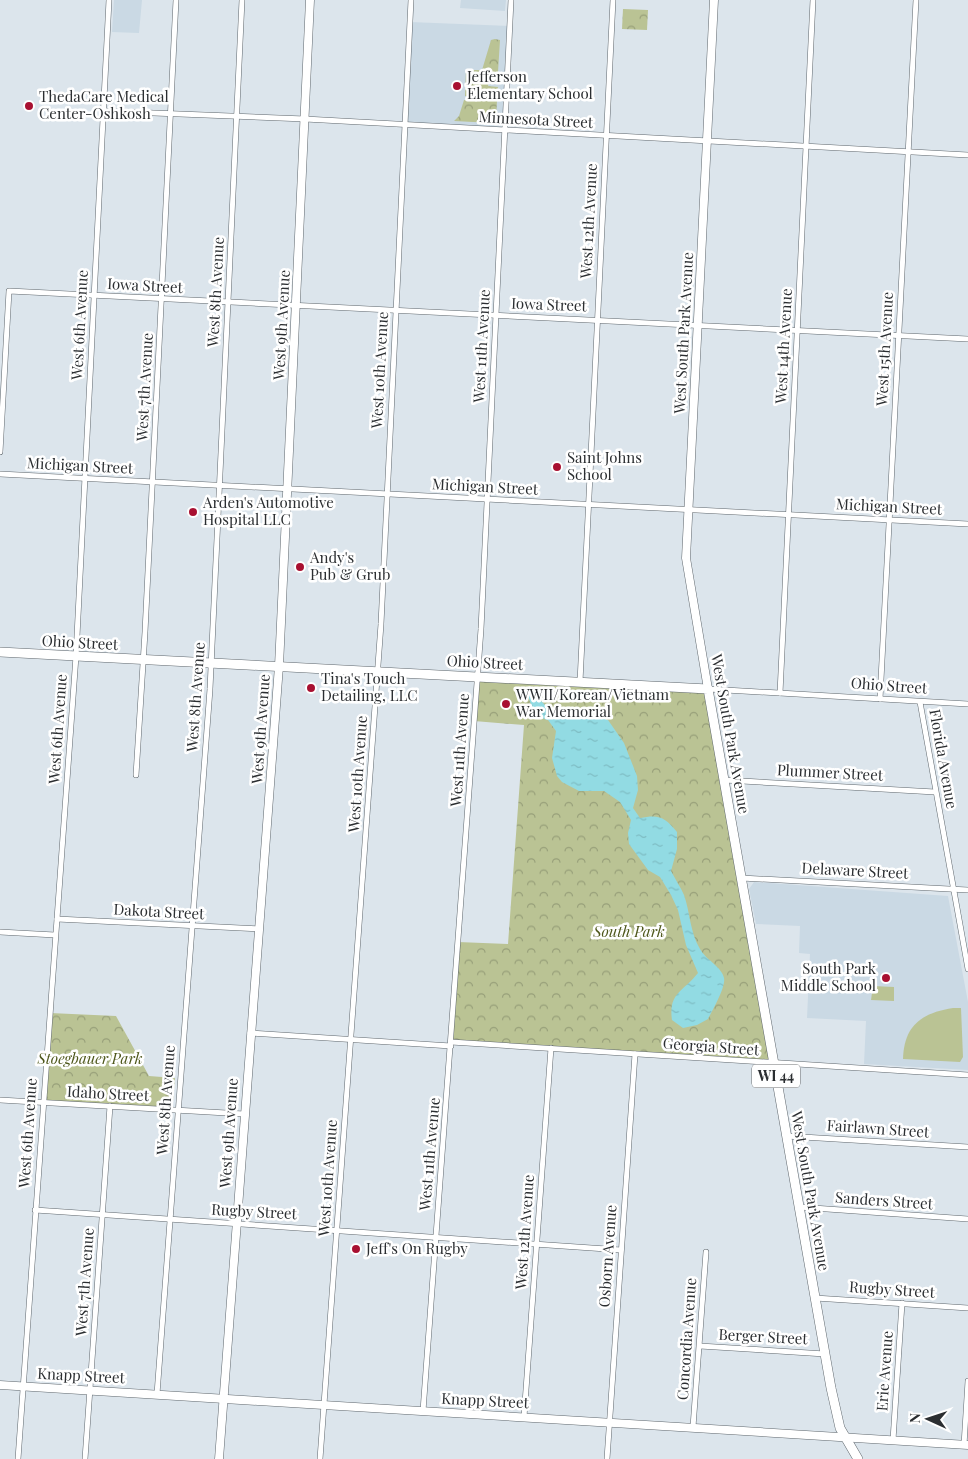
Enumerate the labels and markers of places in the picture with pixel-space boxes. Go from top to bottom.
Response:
place label: Jefferson Elementary School [466,66,593,103]
marker: Jefferson Elementary School [451,80,463,92]
place label: ThedaCare Medical Center-Oshkosh [39,86,169,123]
marker: ThedaCare Medical Center-Oshkosh [23,100,35,112]
place label: Saint Johns School [567,447,642,484]
marker: Saint Johns School [551,461,563,473]
place label: Arden's Automotive Hospital LLC [202,492,334,529]
marker: Arden's Automotive Hospital LLC [187,506,199,518]
place label: Andy's Pub & Grub [309,547,390,584]
marker: Andy's Pub & Grub [294,561,306,573]
place label: Tina's Touch Detailing, LLC [321,668,418,705]
marker: Tina's Touch Detailing, LLC [305,682,317,694]
place label: WWII/Korean/Vietnam War Memorial [515,684,670,721]
marker: WWII/Korean/Vietnam War Memorial [500,698,512,710]
place label: South Park Middle School [781,958,877,995]
marker: South Park Middle School [880,972,892,984]
place label: Jeff's On Rugby [365,1238,468,1258]
marker: Jeff's On Rugby [350,1243,362,1255]

